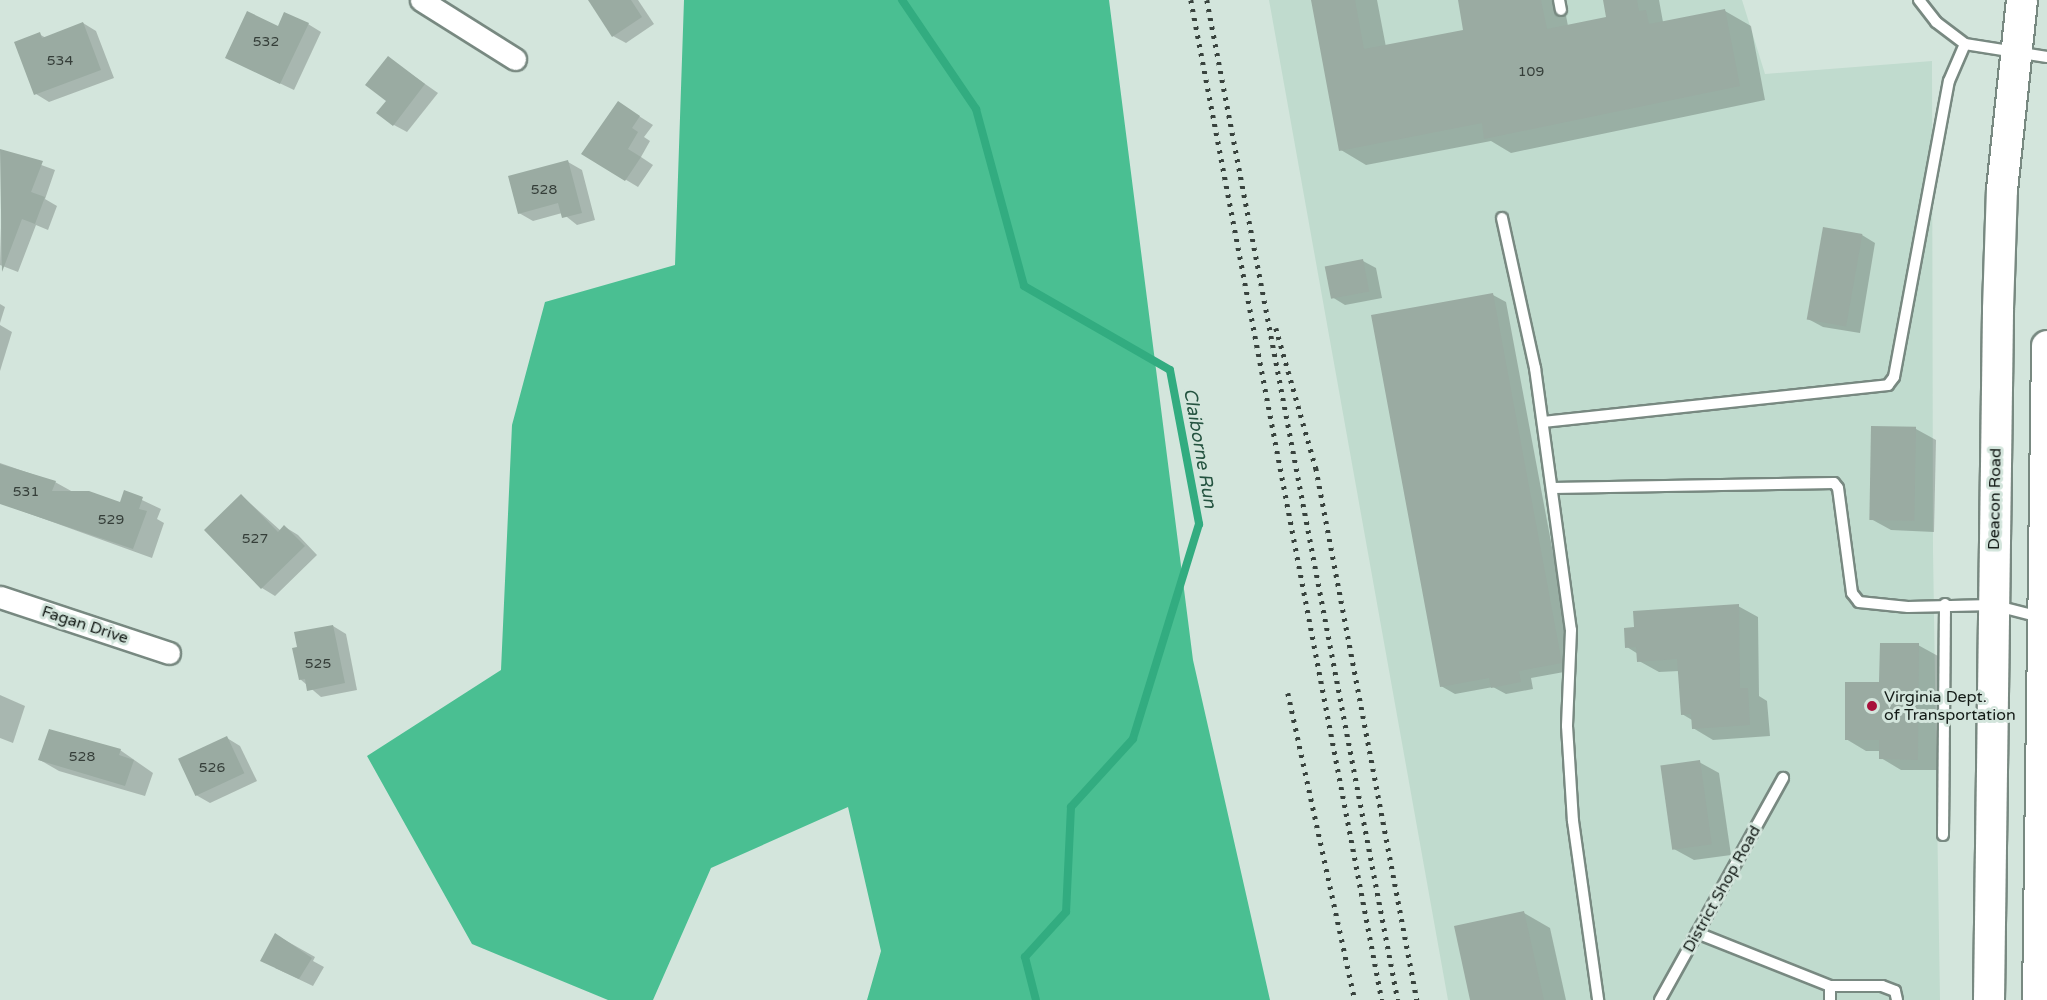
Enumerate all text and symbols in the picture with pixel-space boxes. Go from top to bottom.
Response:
house number: 532 [253,34,279,50]
house number: 534 [47,53,73,69]
house number: 109 [1518,64,1544,80]
house number: 528 [531,182,557,198]
water label: Claiborne Run [1179,386,1221,510]
street label: Deacon Road [1985,448,2005,550]
house number: 531 [13,484,39,500]
house number: 529 [98,512,124,528]
house number: 527 [242,531,268,547]
street label: Fagan Drive [39,602,131,648]
house number: 525 [305,656,331,672]
place label: Virginia Dept. of Transportation [1884,687,2016,725]
marker: Virginia Dept. of Transportation [1865,699,1879,713]
house number: 528 [69,749,95,765]
house number: 526 [199,760,225,776]
street label: District Shop Road [1679,822,1765,956]

